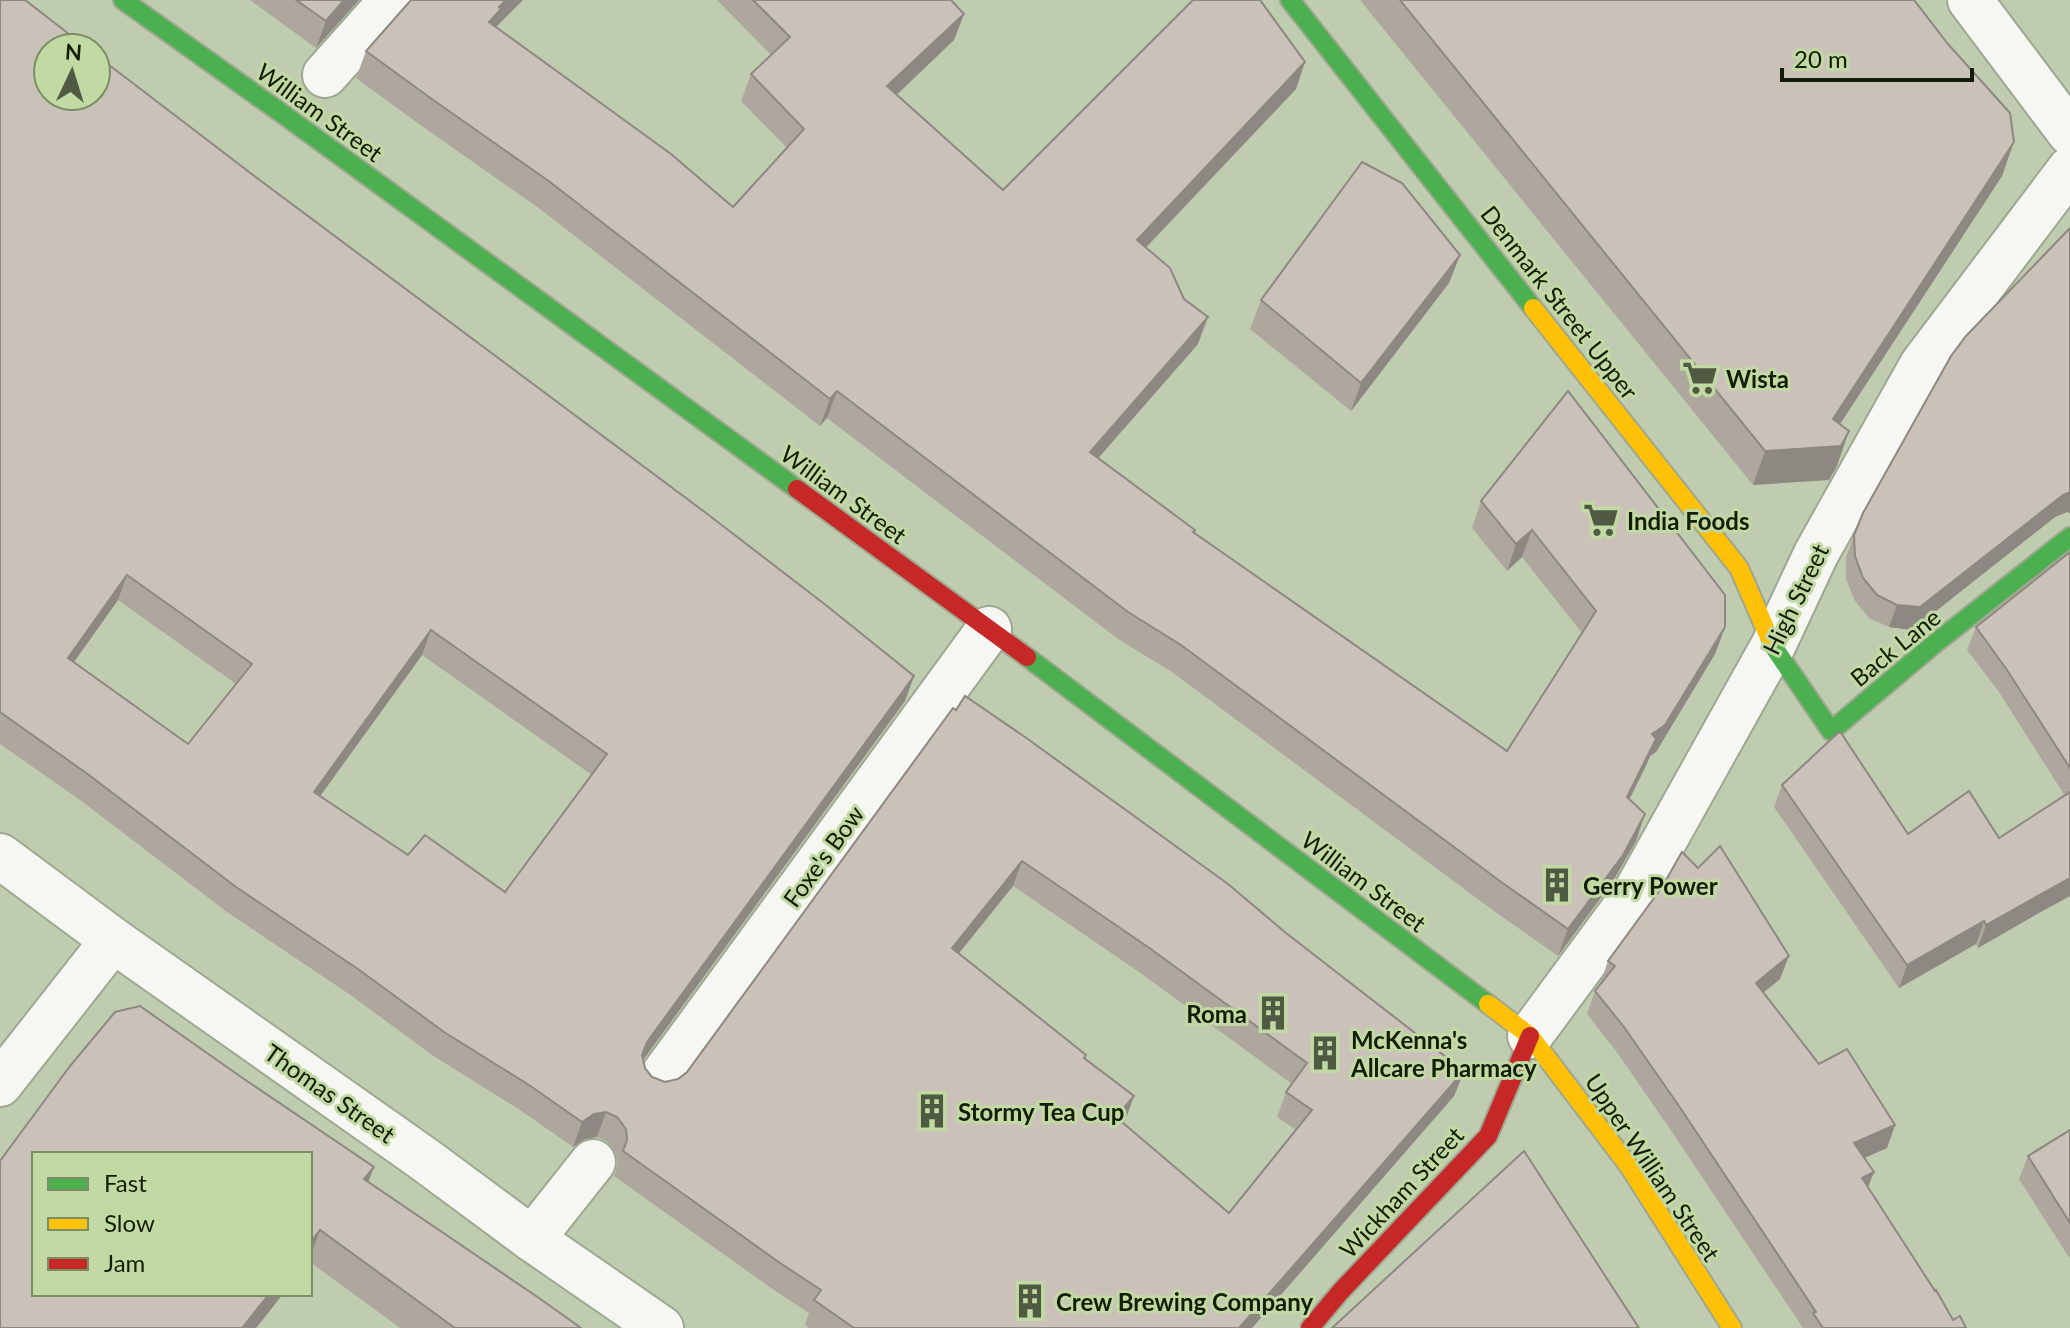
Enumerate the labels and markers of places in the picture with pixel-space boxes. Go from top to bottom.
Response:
supermarket icon: Wista [1681,359,1719,397]
place label: Wista [1726,364,1789,393]
supermarket icon: India Foods [1582,501,1620,539]
place label: India Foods [1627,506,1749,535]
building icon: Gerry Power [1538,866,1576,904]
place label: Gerry Power [1583,871,1718,900]
building icon: Roma [1254,994,1292,1032]
place label: Roma [1186,999,1247,1028]
place label: McKenna's Allcare Pharmacy [1350,1025,1537,1082]
building icon: McKenna's Allcare Pharmacy [1306,1034,1344,1072]
building icon: Stormy Tea Cup [913,1092,951,1130]
place label: Stormy Tea Cup [958,1097,1124,1126]
building icon: Crew Brewing Company [1011,1282,1049,1320]
place label: Crew Brewing Company [1056,1287,1313,1316]

